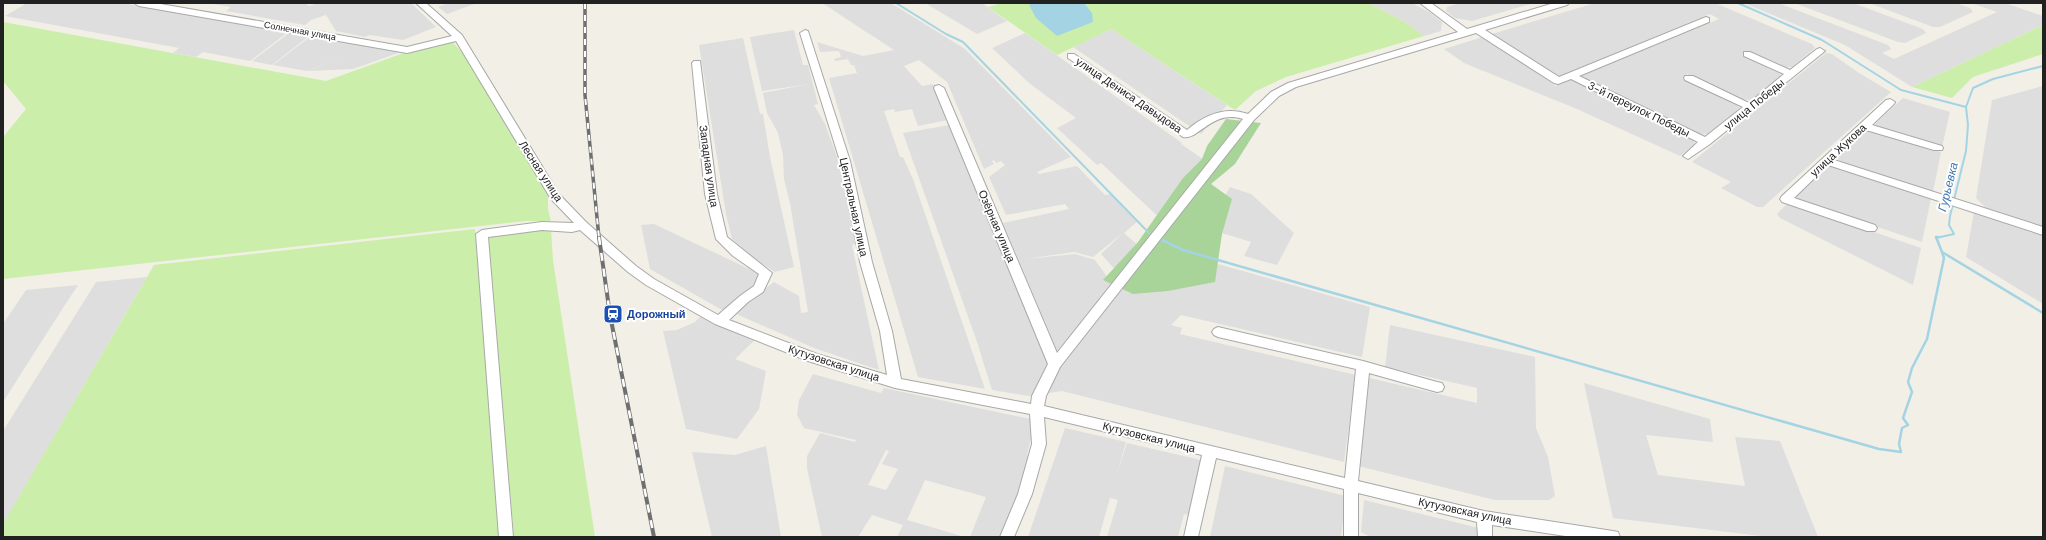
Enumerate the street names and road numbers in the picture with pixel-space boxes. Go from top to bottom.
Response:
street label: Солнечная улица [263,19,337,43]
street label: улица Дениса Давыдова [1073,54,1186,136]
street label: улица Победы [1721,75,1787,133]
street label: 3-й переулок Победы [1586,78,1692,140]
street label: улица Жукова [1807,120,1870,180]
street label: Западная улица [696,124,722,209]
street label: Лесная улица [516,138,566,205]
street label: Центральная улица [837,156,872,259]
street label: Озёрная улица [975,188,1019,265]
street label: Кутузовская улица [787,342,882,385]
street label: Кутузовская улица [1101,419,1198,456]
street label: Кутузовская улица [1417,494,1514,528]

